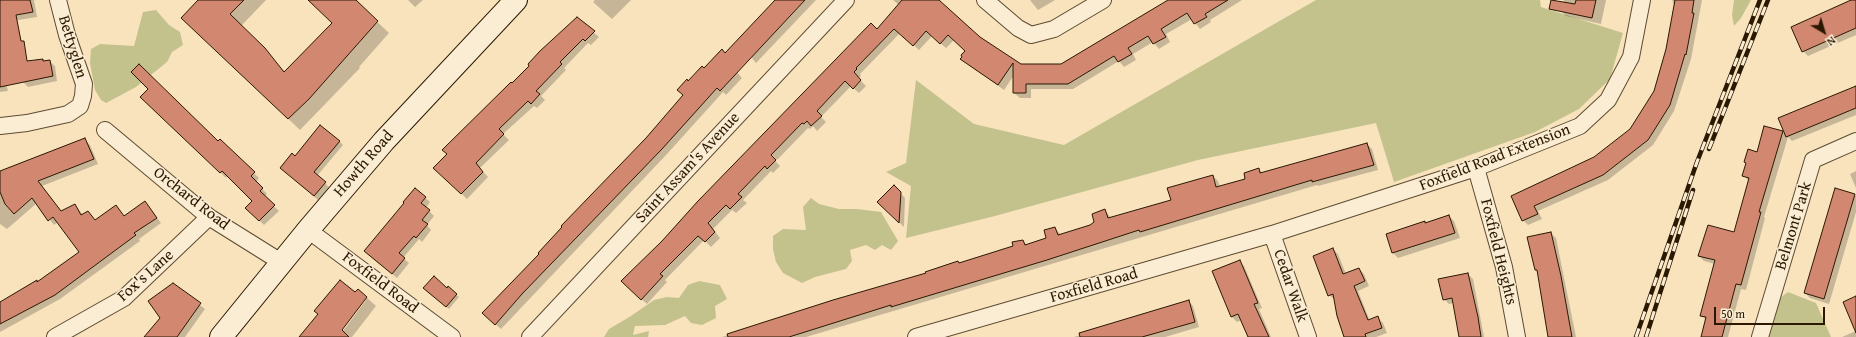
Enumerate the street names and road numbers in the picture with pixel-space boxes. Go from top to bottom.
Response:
street label: Bettyglen [53,13,91,81]
street label: Saint Assam's Avenue [632,109,744,227]
street label: Foxfield Road Extension [1417,120,1573,196]
street label: Howth Road [330,127,398,201]
street label: Orchard Road [149,163,233,235]
street label: Belmont Park [1771,180,1817,272]
street label: Foxfield Heights [1476,197,1520,307]
street label: Fox's Lane [114,246,178,306]
street label: Cedar Walk [1269,247,1311,325]
street label: Foxfield Road [338,248,422,318]
street label: Foxfield Road [1048,264,1140,308]

